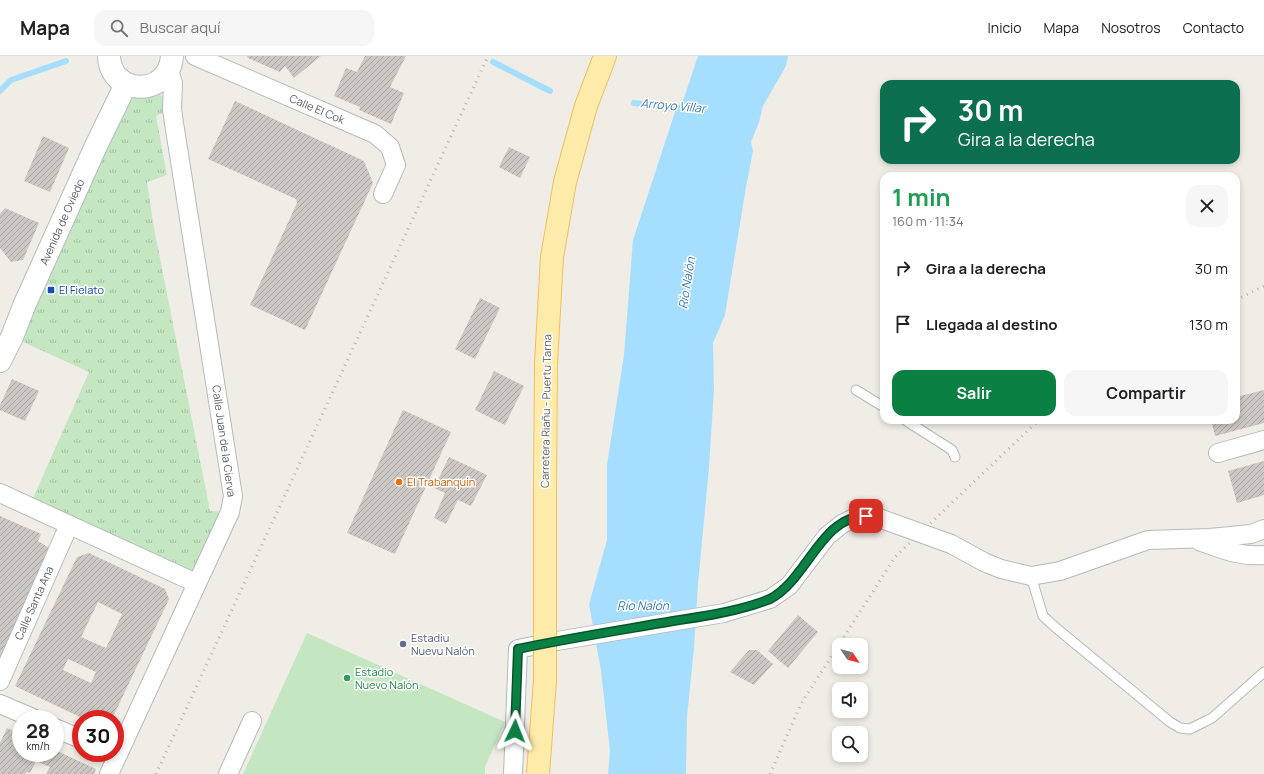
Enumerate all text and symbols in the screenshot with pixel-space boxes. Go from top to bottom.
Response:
search box [94,10,374,46]
text: Mapa [20,15,70,41]
icon: search [108,17,130,39]
text: Buscar aquí [140,17,220,38]
text: Inicio [988,18,1022,37]
text: Mapa [1044,18,1079,37]
text: Nosotros [1101,18,1161,37]
text: Contacto [1183,18,1244,37]
street label: Calle El Cok [287,90,348,127]
text: 30 m [958,91,1023,129]
water label: Arroyo Villar [640,94,708,117]
icon: right [892,96,944,148]
text: Gira a la derecha [958,127,1095,151]
street label: Avenida de Oviedo [36,176,87,267]
text: 1 min [892,180,951,213]
button: close [1186,185,1228,227]
text: 160 m · 11:34 [892,212,964,230]
water label: Río Nalón [674,255,699,310]
icon: right [892,257,914,279]
text: Gira a la derecha [926,258,1046,279]
text: 30 m [1195,258,1228,279]
place label: El Fielato [59,282,104,297]
marker: El Fielato [46,285,56,295]
icon: arrive [892,313,914,335]
text: Llegada al destino [926,314,1058,335]
text: 130 m [1189,314,1228,335]
street label: Carretera Riañu - Puertu Tarna [537,334,554,488]
button: Salir [892,370,1056,416]
button: Compartir [1064,370,1228,416]
street label: Calle Juan de la Cierva [209,384,240,498]
place label: El Trabanquín [407,474,475,489]
marker: El Trabanquín [394,477,404,487]
pin [849,499,883,533]
icon: arrive [855,505,877,527]
street label: Calle Santa Ana [11,563,57,642]
water label: Río Nalón [617,597,670,614]
place label: Estadiu Nuevu Nalón [411,630,475,658]
north arrow [832,638,868,674]
map controls [832,638,868,762]
marker: Estadiu Nuevu Nalón [398,639,408,649]
place label: Estadio Nuevo Nalón [355,664,419,692]
marker: Estadio Nuevo Nalón [342,673,352,683]
button: sound [832,682,868,718]
speed limit sign: 30 [72,710,124,762]
position arrow [494,710,536,752]
text: 28 [26,717,50,744]
button: search [832,726,868,762]
text: km/h [26,739,50,753]

